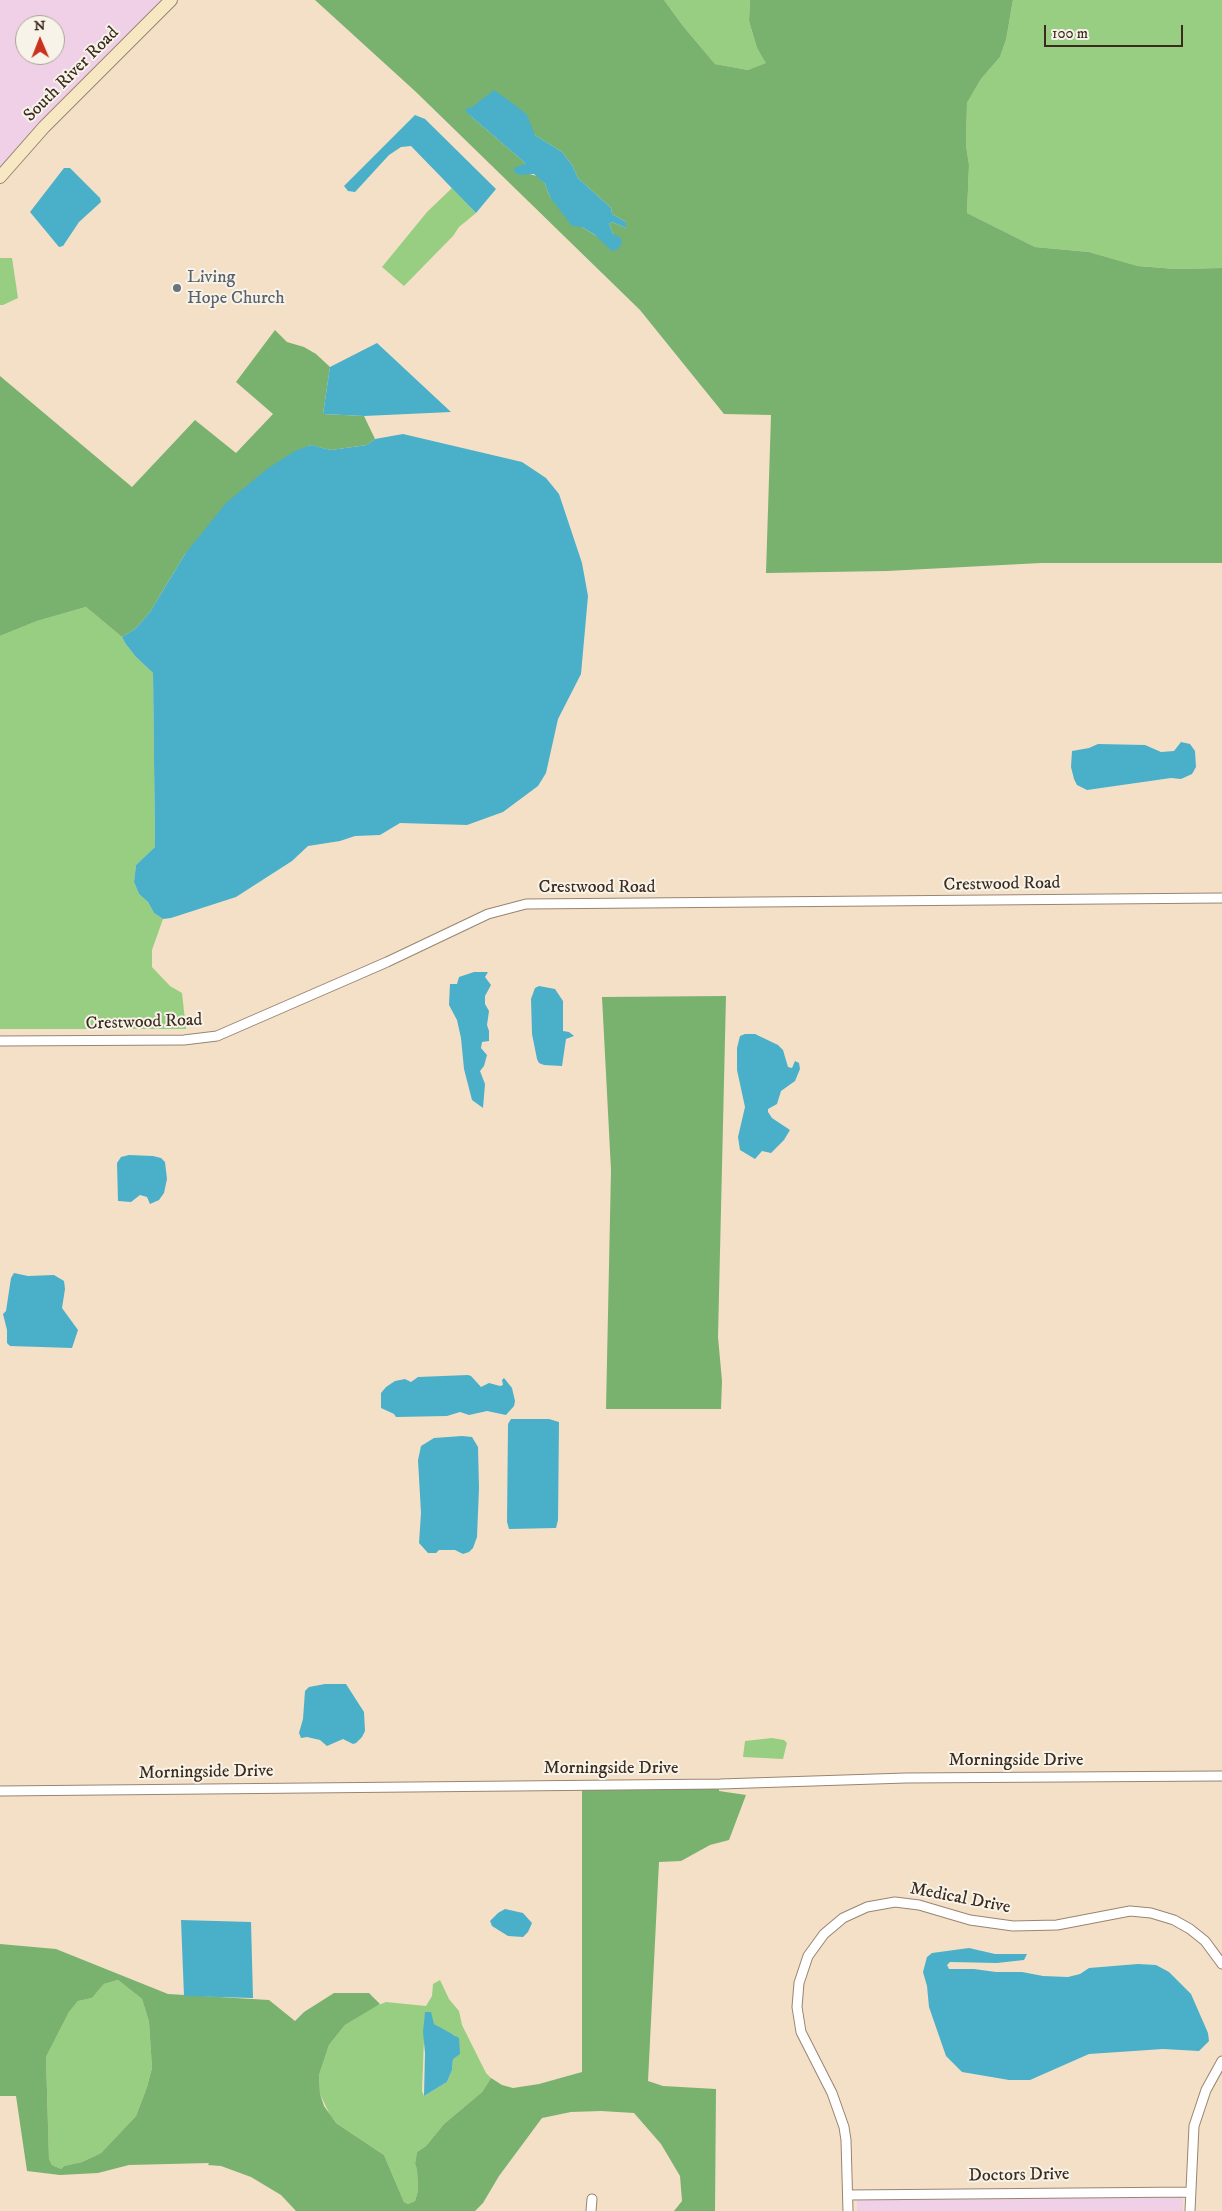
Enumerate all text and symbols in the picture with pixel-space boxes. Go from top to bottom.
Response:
north arrow [15,15,65,65]
scale bar [1047,15,1186,47]
text: N [34,17,46,35]
street label: South River Road [20,23,124,127]
text: 100 m [1052,24,1088,43]
place label: Living Hope Church [187,267,285,310]
marker: Living Hope Church [171,282,183,294]
street label: Crestwood Road [943,873,1061,897]
street label: Crestwood Road [539,877,655,899]
street label: Crestwood Road [85,1010,203,1036]
street label: Morningside Drive [949,1750,1083,1772]
street label: Morningside Drive [544,1758,678,1780]
street label: Morningside Drive [138,1761,274,1785]
street label: Medical Drive [908,1879,1012,1919]
street label: Doctors Drive [968,2164,1070,2188]

